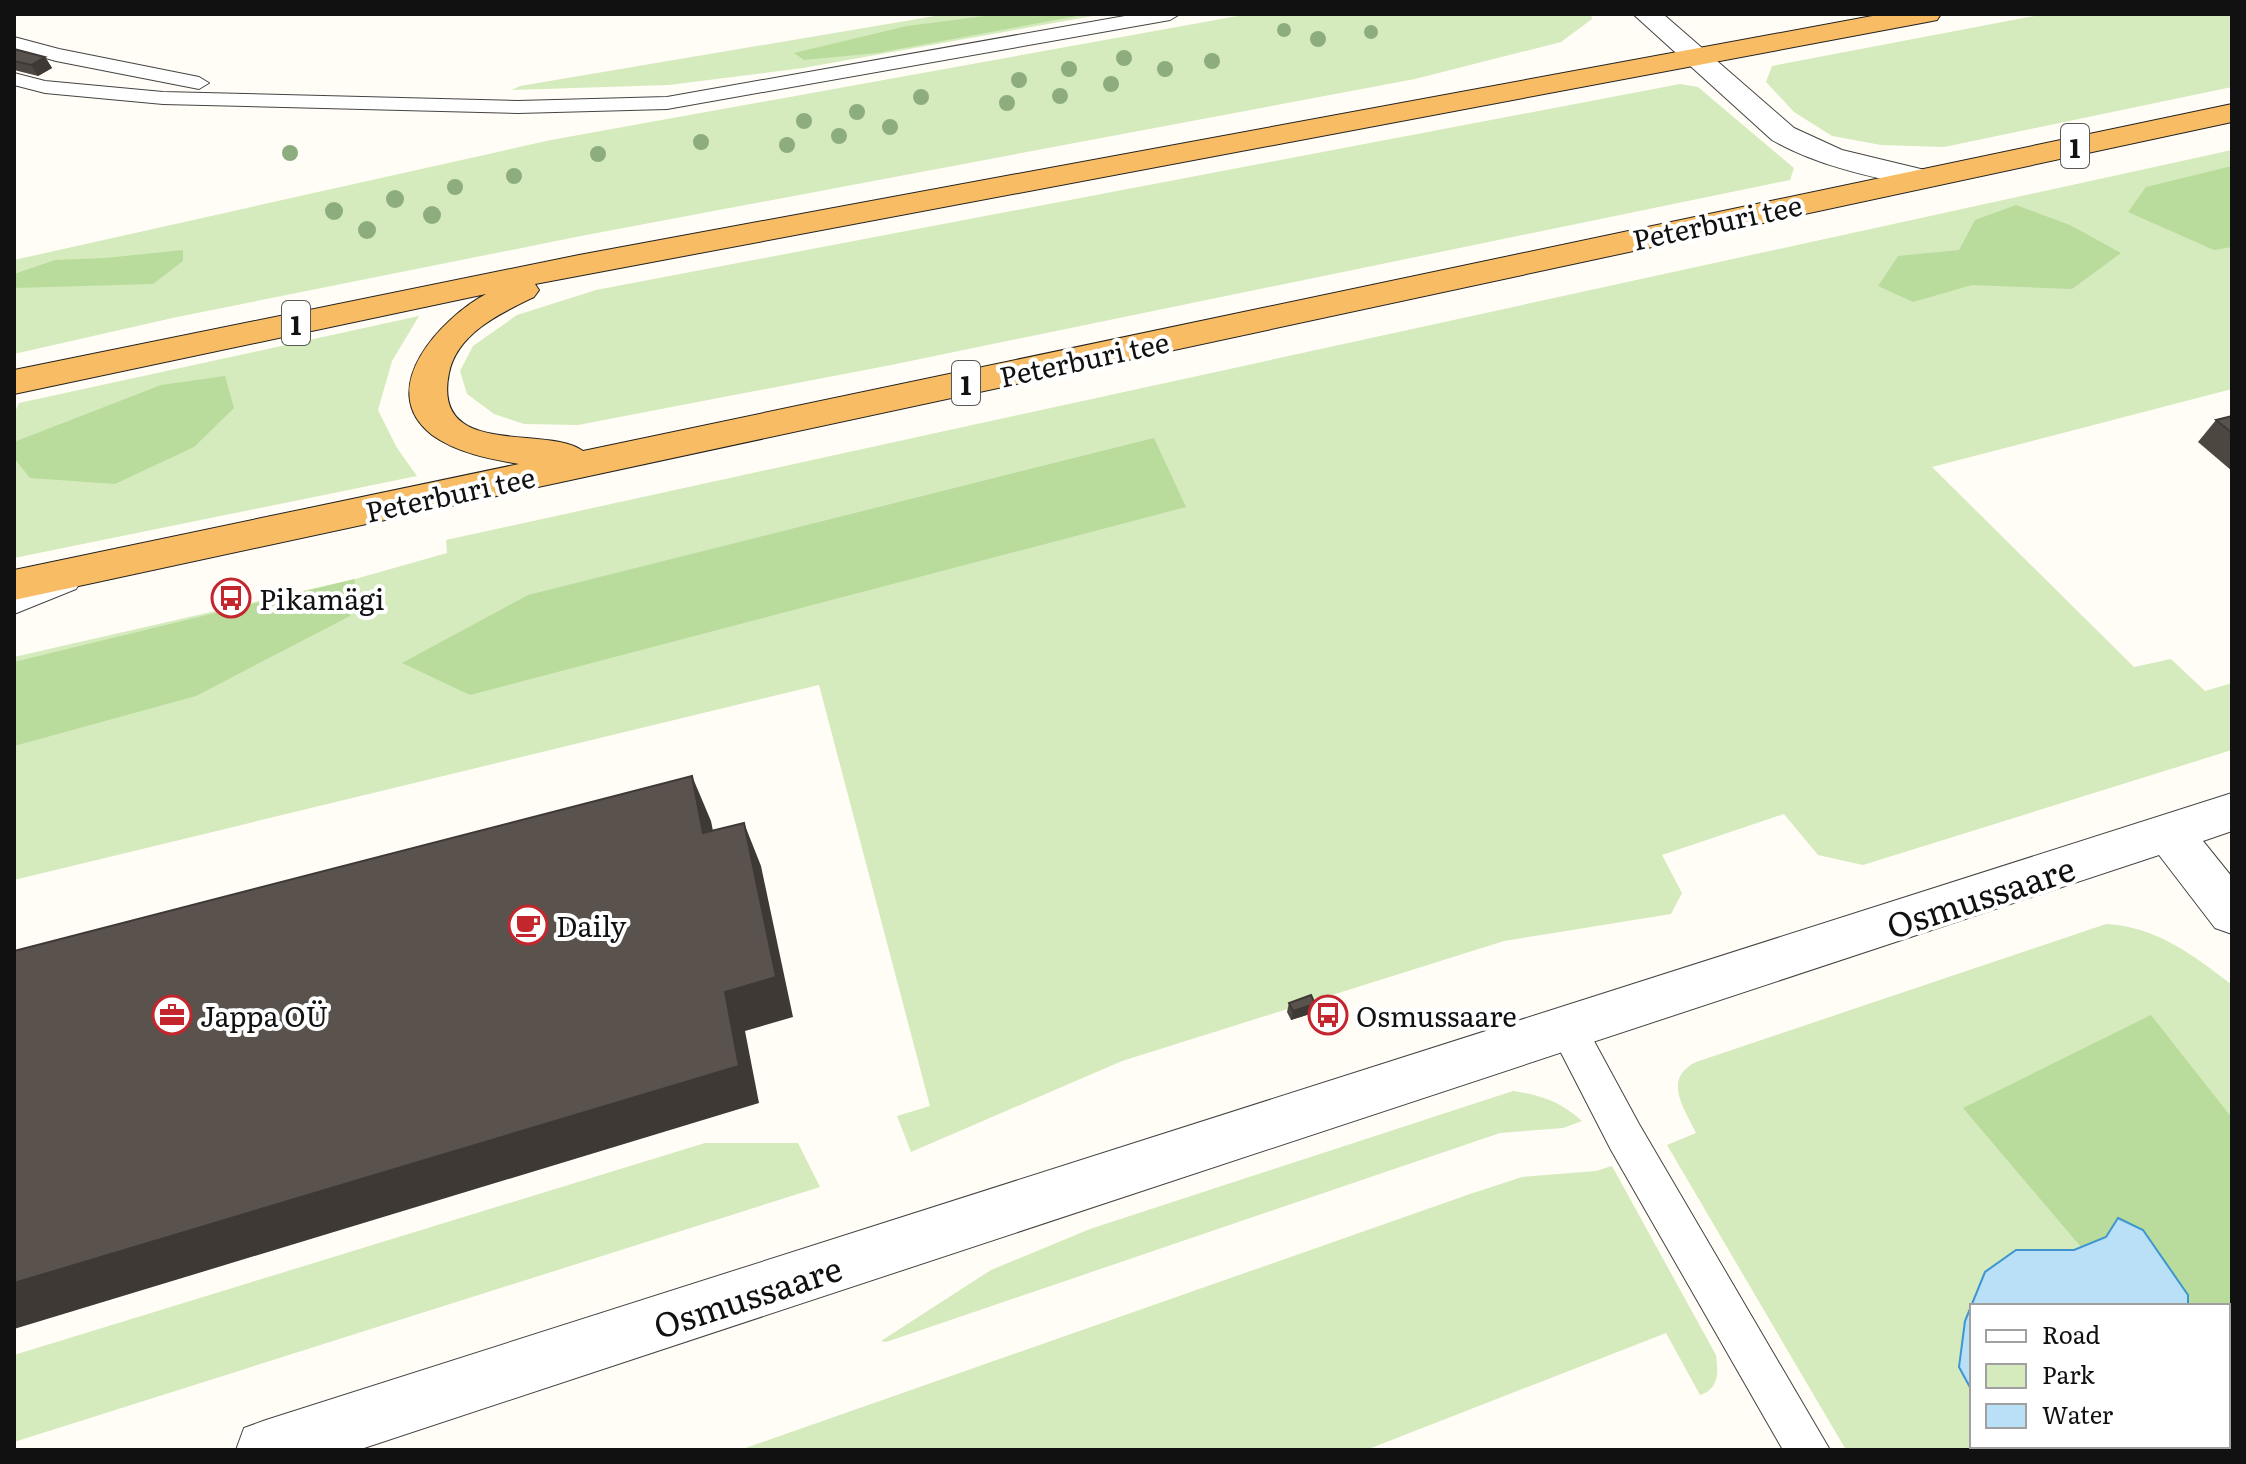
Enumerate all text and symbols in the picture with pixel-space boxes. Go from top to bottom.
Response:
road number: 1 [2061,124,2089,168]
street label: Peterburi tee [1628,183,1806,259]
road number: 1 [282,301,310,345]
street label: Peterburi tee [995,320,1173,396]
road number: 1 [952,361,980,405]
street label: Peterburi tee [361,455,539,531]
bus stop icon: Pikamägi [210,577,252,619]
place label: Pikamägi [259,577,384,619]
street label: Osmussaare [1879,841,2081,949]
cafe icon: Daily [507,904,549,946]
place label: Daily [556,904,627,946]
office icon: Jappa OÜ [151,994,193,1036]
place label: Jappa OÜ [200,994,328,1036]
bus stop icon: Osmussaare [1307,994,1349,1036]
place label: Osmussaare [1356,994,1517,1036]
street label: Osmussaare [646,1241,848,1349]
legend [1970,1304,2230,1448]
text: Road [2042,1316,2101,1351]
text: Park [2042,1356,2095,1391]
text: Water [2042,1396,2114,1431]

